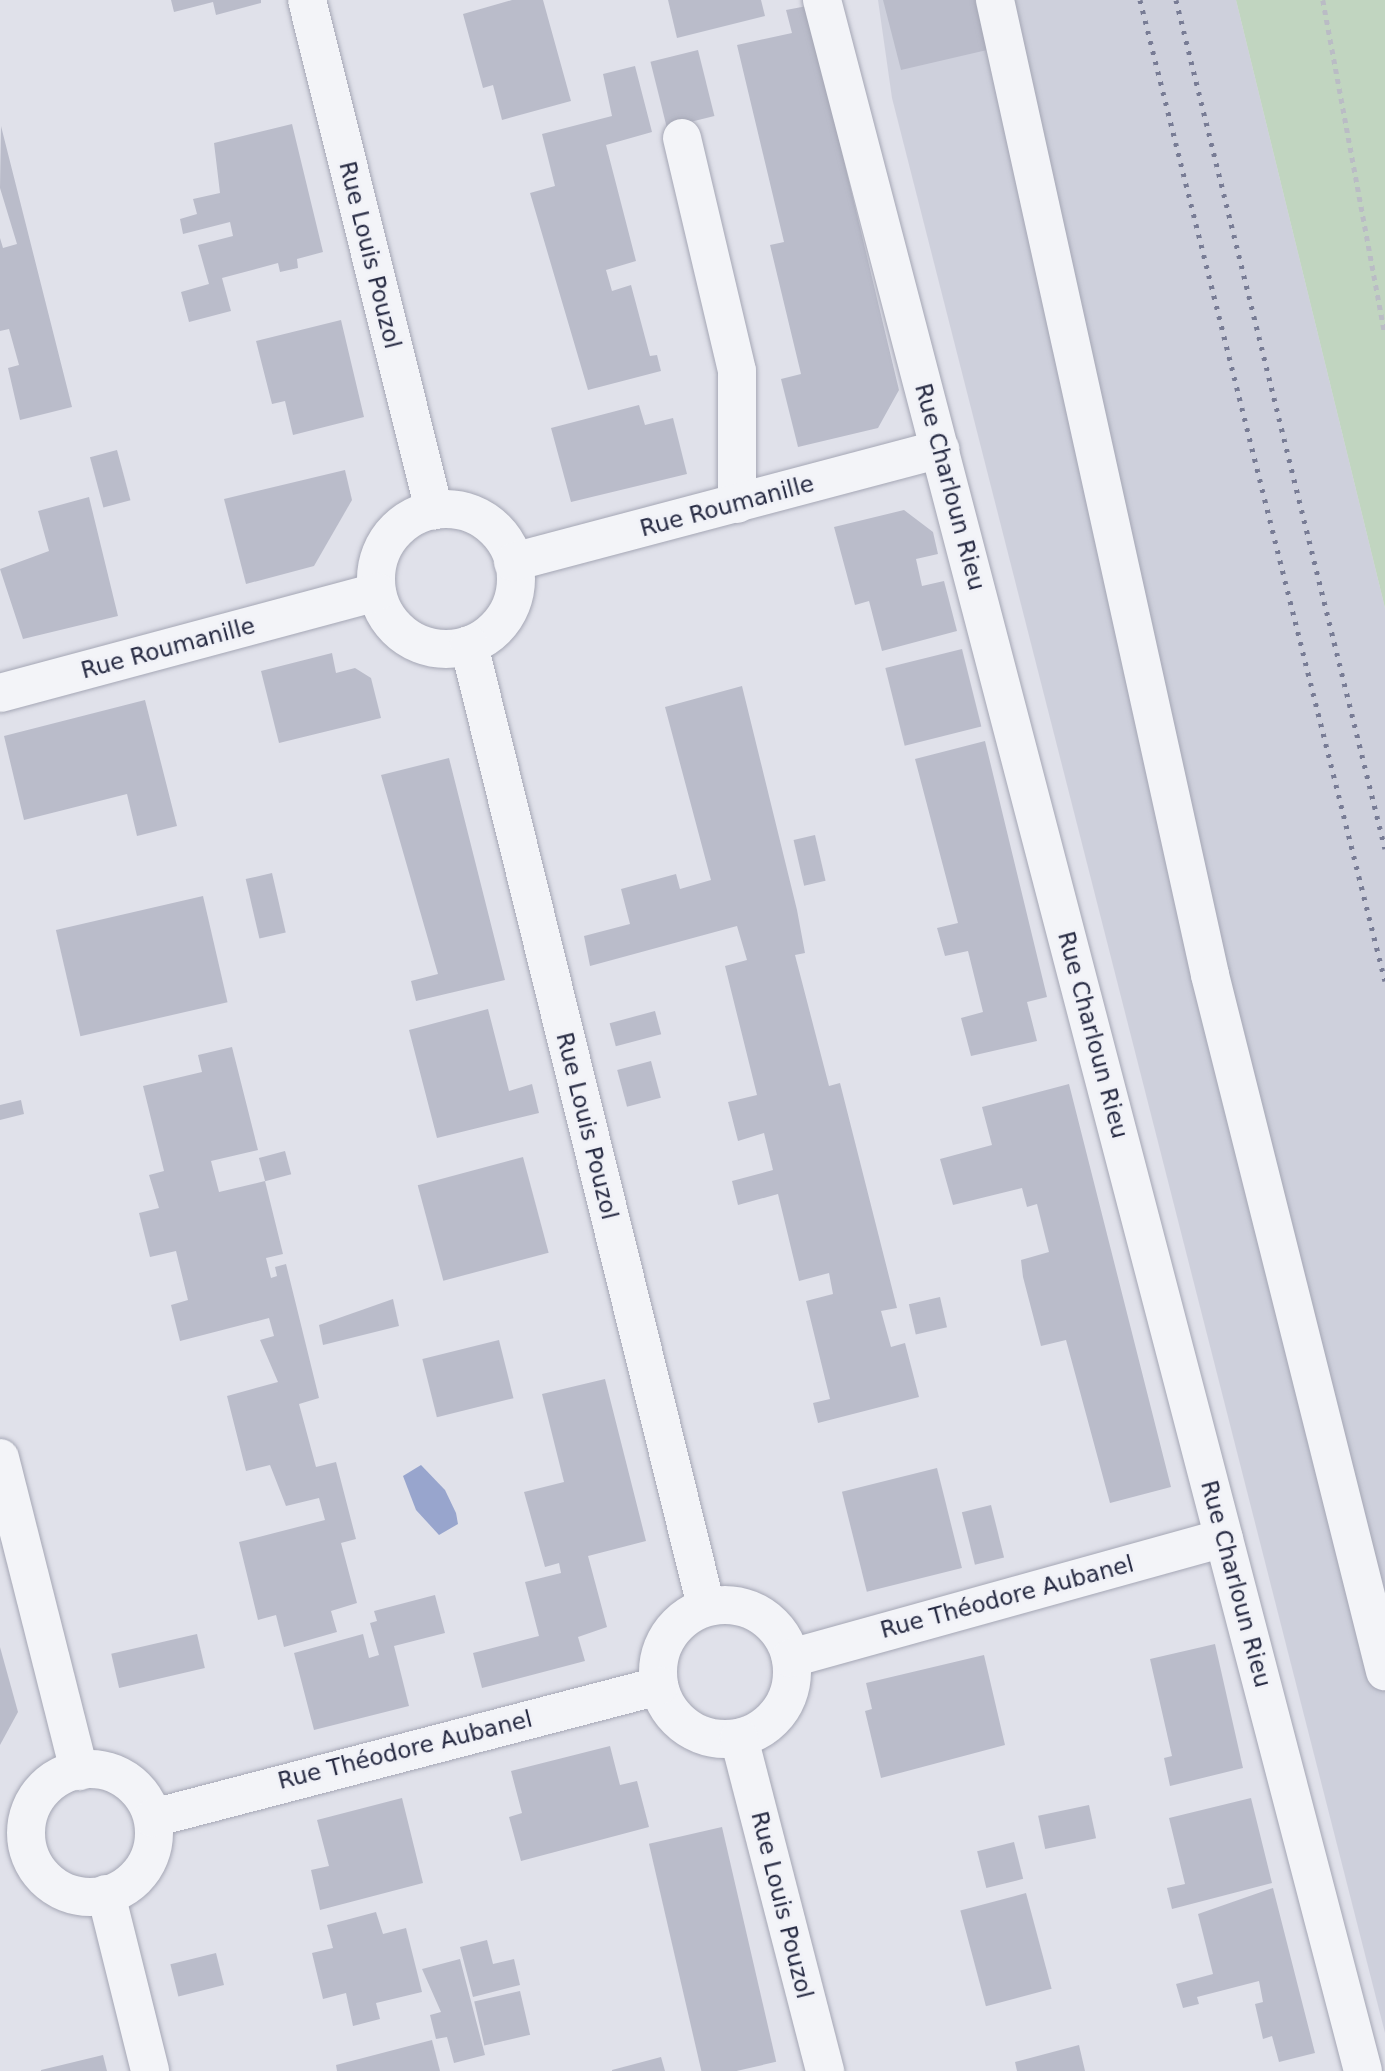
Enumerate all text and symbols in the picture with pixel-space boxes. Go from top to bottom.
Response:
street label: Rue Louis Pouzol [333,159,407,351]
street label: Rue Charloun Rieu [909,380,991,594]
street label: Rue Roumanille [637,470,817,542]
street label: Rue Roumanille [78,612,258,684]
street label: Rue Charloun Rieu [1052,928,1134,1142]
street label: Rue Louis Pouzol [550,1030,624,1222]
street label: Rue Charloun Rieu [1195,1477,1277,1691]
street label: Rue Théodore Aubanel [877,1550,1137,1644]
street label: Rue Théodore Aubanel [275,1705,535,1795]
street label: Rue Louis Pouzol [745,1809,819,2001]

